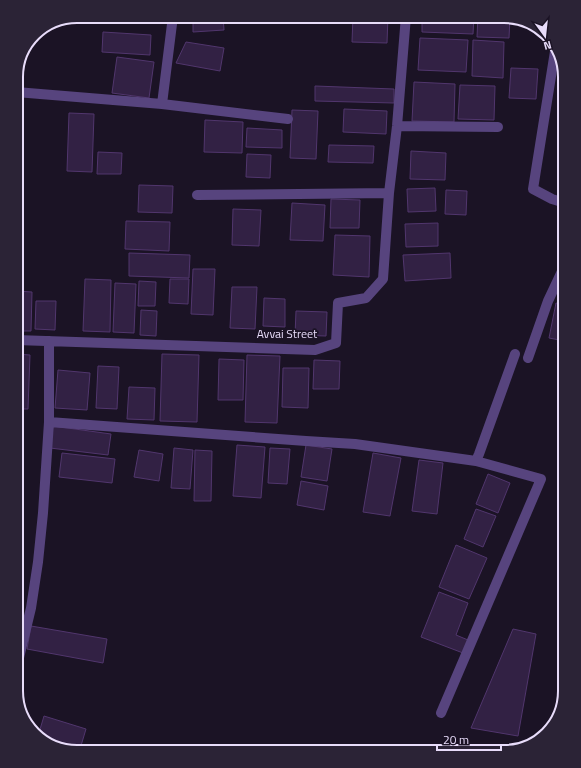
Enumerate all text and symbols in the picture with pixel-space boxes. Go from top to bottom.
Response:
north arrow [525,16,565,56]
text: N [542,37,553,54]
street label: Avvai Street [257,324,318,343]
scale bar [437,726,501,752]
text: 20 m [443,730,469,749]

